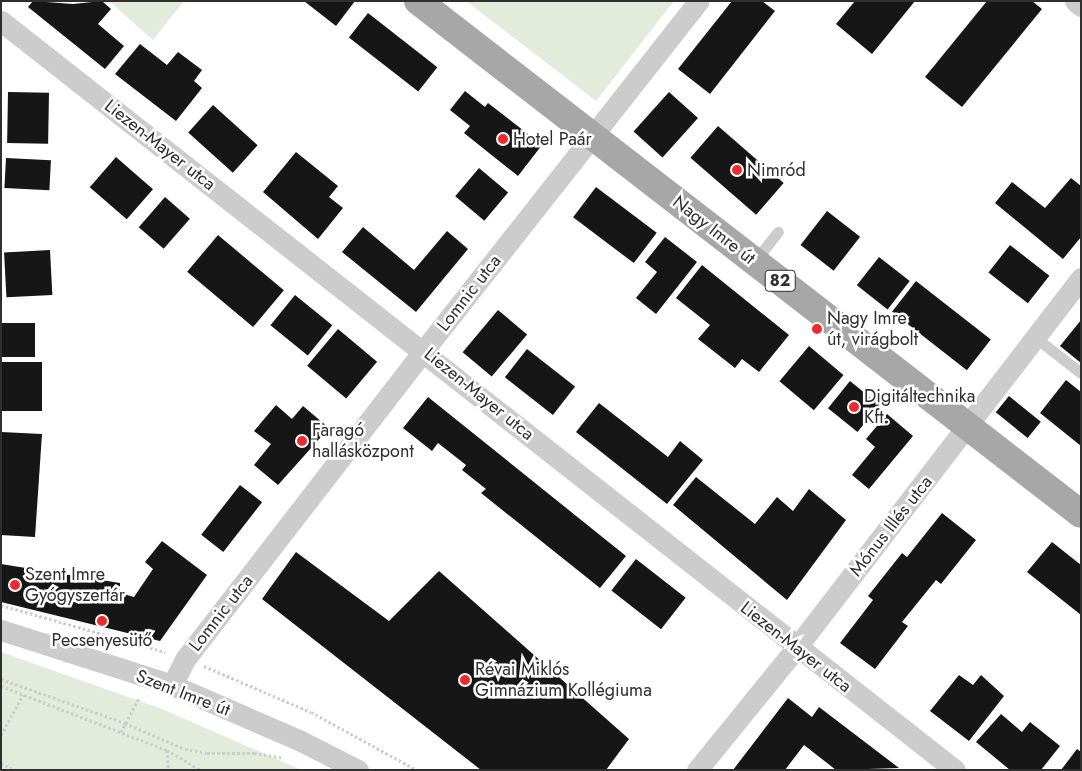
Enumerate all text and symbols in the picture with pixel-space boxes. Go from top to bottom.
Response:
street label: Liezen-Mayer utca [100,95,220,195]
place label: Hotel Paár [513,128,592,150]
marker: Hotel Paár [497,133,509,145]
place label: Nimród [747,159,806,181]
marker: Nimród [731,164,743,176]
street label: Nagy Imre út [668,191,760,269]
street label: Lomnic utca [432,250,506,336]
road number: 82 [764,268,796,294]
place label: Nagy Imre út, virágbolt [827,308,918,350]
marker: Nagy Imre út, virágbolt [811,323,823,335]
street label: Liezen-Mayer utca [420,343,538,445]
place label: Digitáltechnika Kft. [864,386,975,428]
marker: Digitáltechnika Kft. [848,401,860,413]
place label: Faragó hallásközpont [312,420,414,462]
marker: Faragó hallásközpont [296,435,308,447]
street label: Mónus Illés utca [845,471,937,581]
place label: Szent Imre Gyógyszertár [25,564,125,606]
street label: Lomnic utca [184,570,258,656]
marker: Szent Imre Gyógyszertár [9,579,21,591]
street label: Liezen-Mayer utca [736,597,856,697]
marker: Pecsenyesütő [96,615,108,627]
place label: Pecsenyesütő [52,629,152,651]
place label: Révai Miklós Gimnázium Kollégiuma [475,659,652,702]
street label: Szent Imre út [133,665,233,721]
marker: Révai Miklós Gimnázium Kollégiuma [459,674,471,686]

